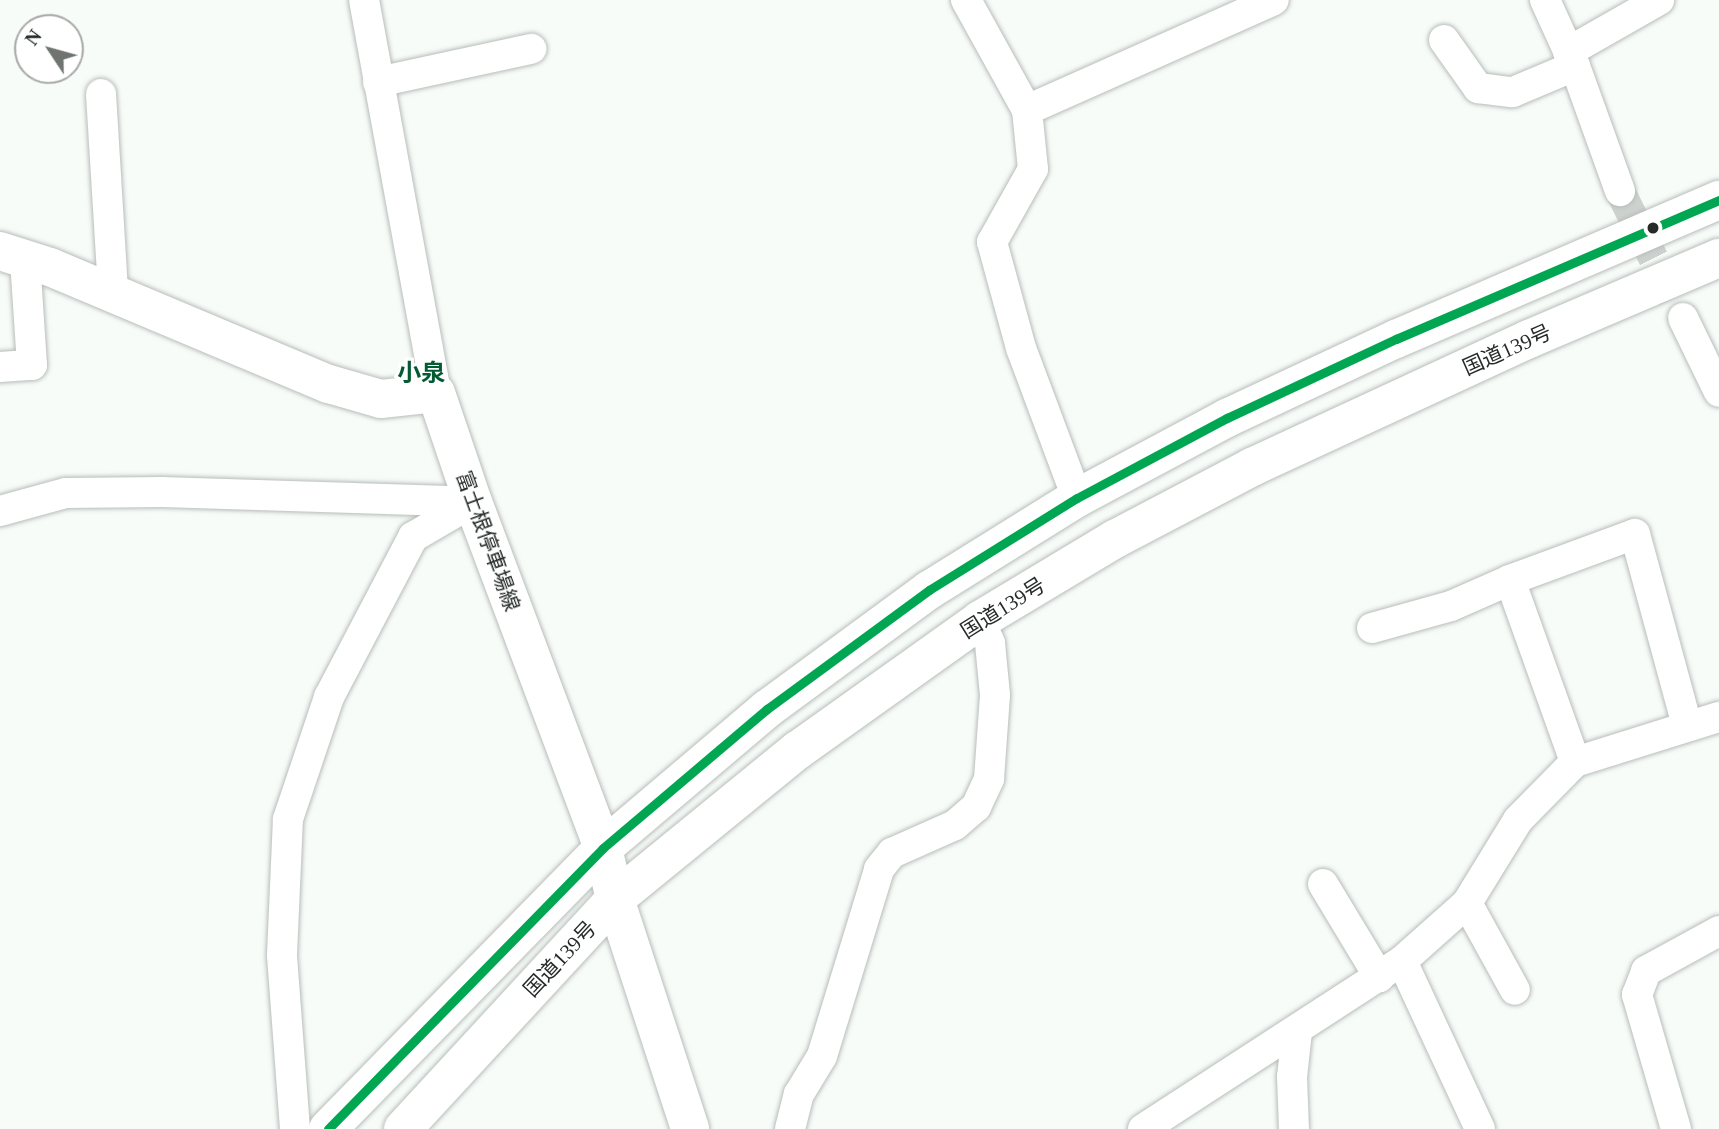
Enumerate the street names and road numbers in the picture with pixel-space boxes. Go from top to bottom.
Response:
street label: 国道139号 [1459,319,1555,381]
street label: 富士根停車場線 [451,468,525,614]
street label: 国道139号 [956,572,1050,644]
street label: 国道139号 [519,916,601,1002]

